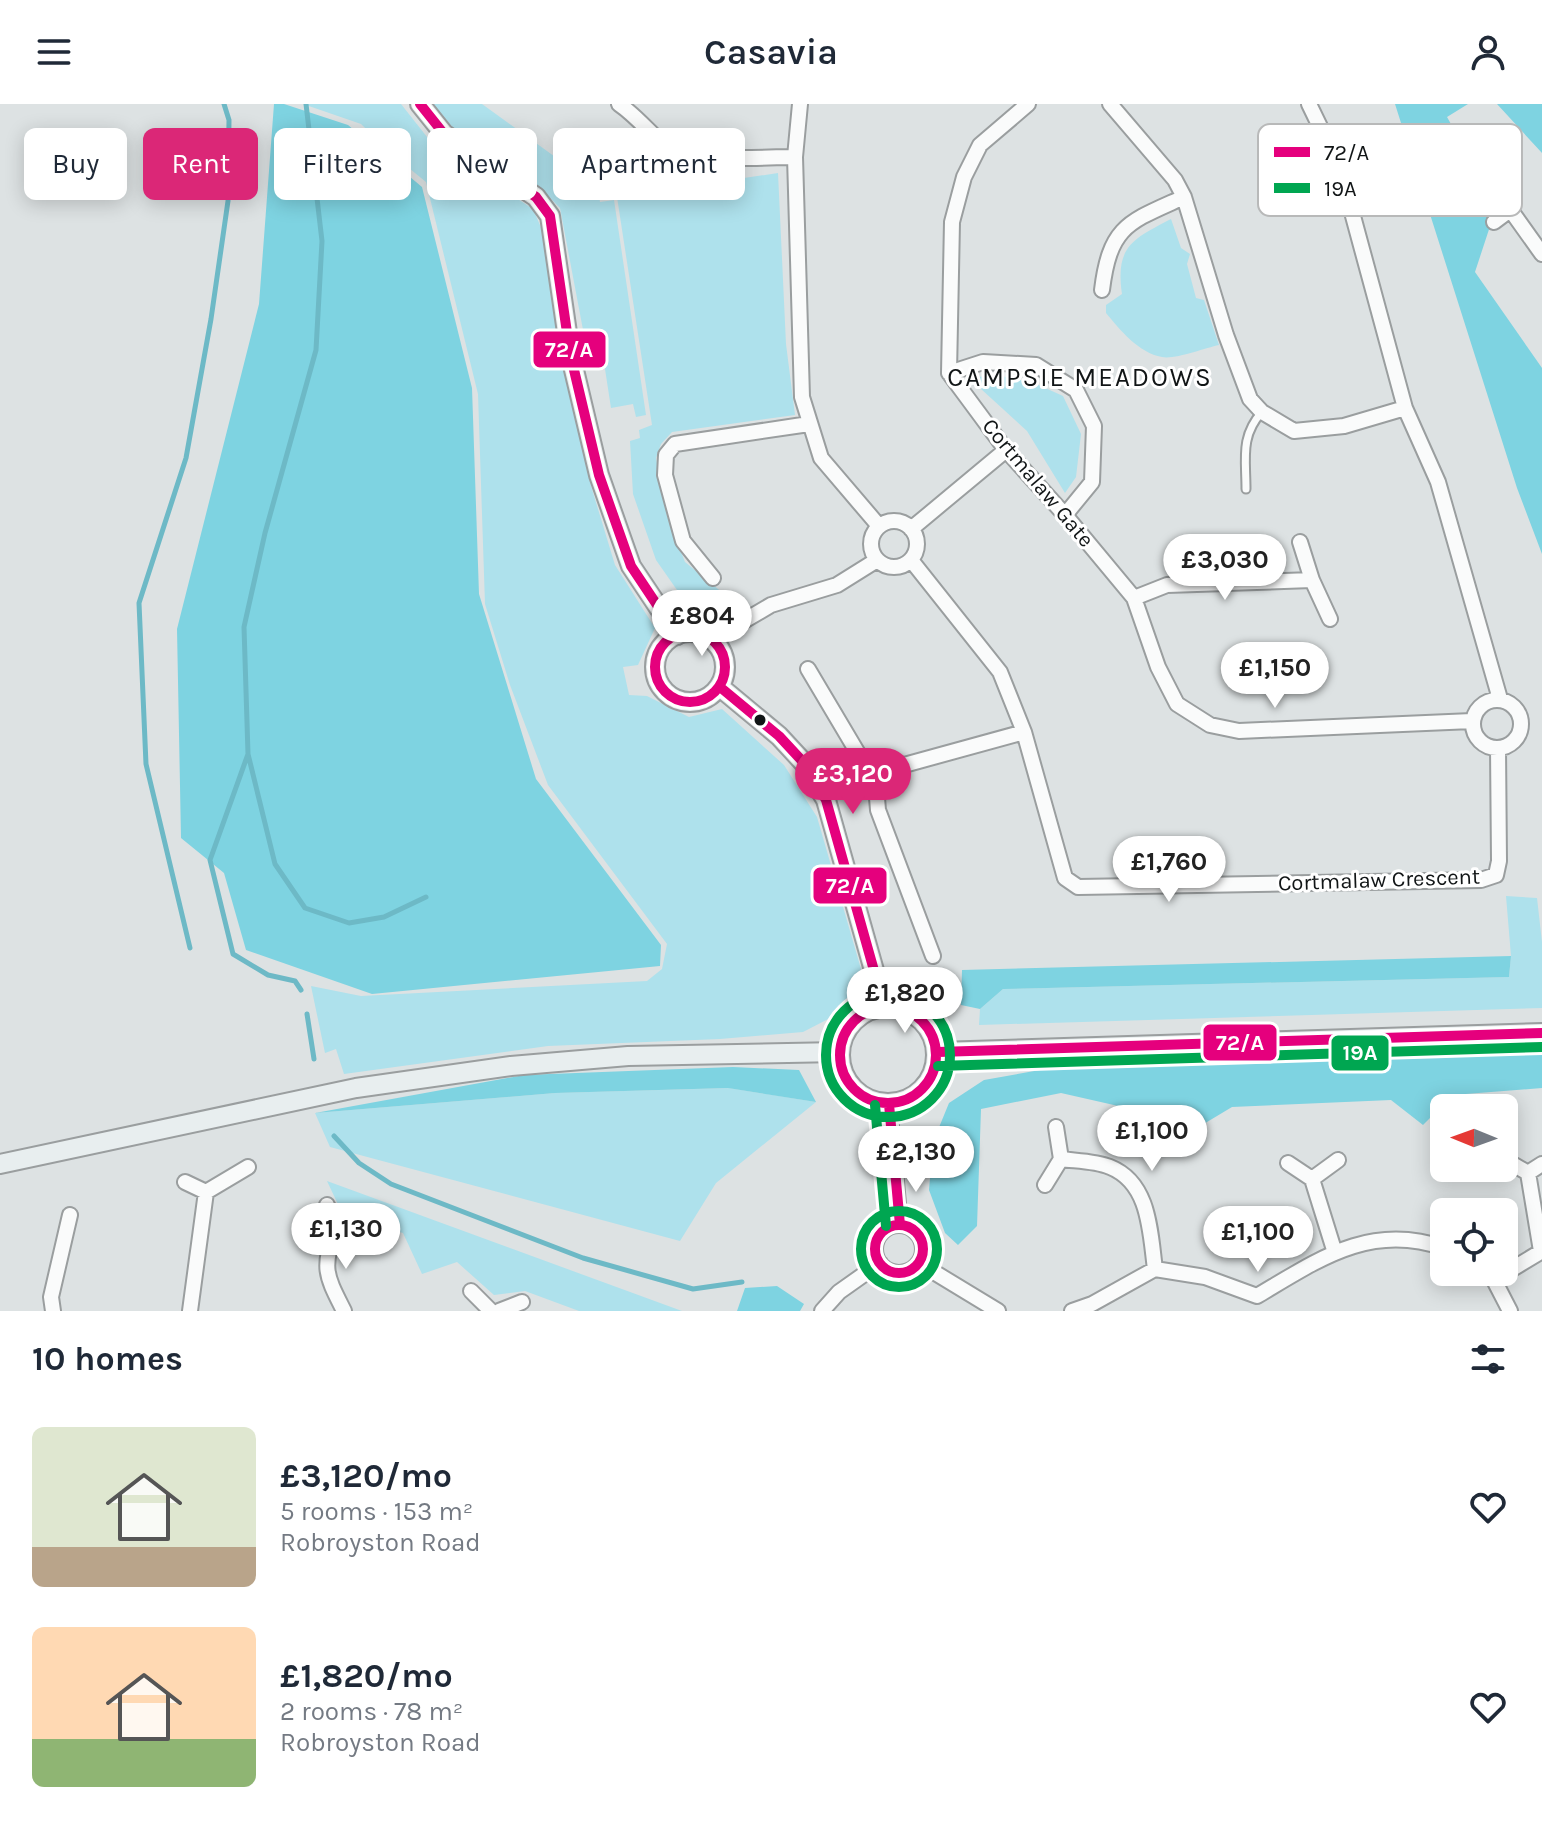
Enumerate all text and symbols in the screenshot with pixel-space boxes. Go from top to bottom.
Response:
icon: menu [32,30,76,74]
icon: person [1466,30,1510,74]
text: Casavia [704,31,838,73]
legend [1258,124,1522,216]
chip: Buy [24,128,127,200]
chip: Rent [143,128,258,200]
chip: Filters [274,128,411,200]
chip: New [427,128,537,200]
chip: Apartment [553,128,745,200]
text: 72/A [1324,140,1370,166]
text: 19A [1324,176,1357,202]
line badge: 72/A [532,330,607,369]
text: 72/A [545,337,593,363]
district label: CAMPSIE MEADOWS [947,362,1213,393]
street label: Cortmalaw Gate [977,413,1099,553]
pin: £3,030 [1160,534,1290,602]
text: £3,030 [1181,544,1269,575]
pin: £804 [655,590,749,658]
text: £804 [670,600,734,631]
pin: £1,150 [1210,642,1340,710]
text: £1,150 [1239,652,1311,683]
unlabelled marker [752,712,768,728]
pin: £3,120 [788,748,918,816]
text: £3,120 [813,758,893,789]
pin: £1,760 [1104,836,1234,904]
text: £1,760 [1131,846,1207,877]
street label: Cortmalaw Crescent [1277,863,1481,897]
line badge: 72/A [812,866,888,905]
text: 72/A [826,873,874,899]
pin: £1,820 [840,967,970,1035]
text: £1,820 [865,977,945,1008]
line badge: 72/A [1202,1023,1278,1062]
text: 72/A [1216,1030,1264,1056]
line badge: 19A [1330,1034,1390,1072]
text: 19A [1342,1040,1378,1066]
north arrow [1430,1094,1518,1182]
map controls [1430,1094,1518,1286]
pin: £1,100 [1087,1105,1217,1173]
text: £1,100 [1115,1115,1189,1146]
pin: £2,130 [851,1126,981,1194]
text: £2,130 [876,1136,956,1167]
button: locate [1430,1198,1518,1286]
pin: £1,130 [281,1203,411,1271]
pin: £1,100 [1193,1206,1323,1274]
text: £1,130 [309,1213,383,1244]
text: £1,100 [1221,1216,1295,1247]
icon: filters [1466,1337,1510,1381]
text: 10 homes [32,1339,183,1379]
text: £3,120/mo [280,1456,452,1496]
icon: home [96,1459,192,1555]
icon: heart [1466,1485,1510,1529]
text: 5 rooms · 153 m² [280,1496,473,1527]
text: Robroyston Road [280,1527,481,1558]
text: £1,820/mo [280,1656,453,1696]
icon: home [96,1659,192,1755]
icon: heart [1466,1685,1510,1729]
text: 2 rooms · 78 m² [280,1696,463,1727]
text: Robroyston Road [280,1727,481,1758]

